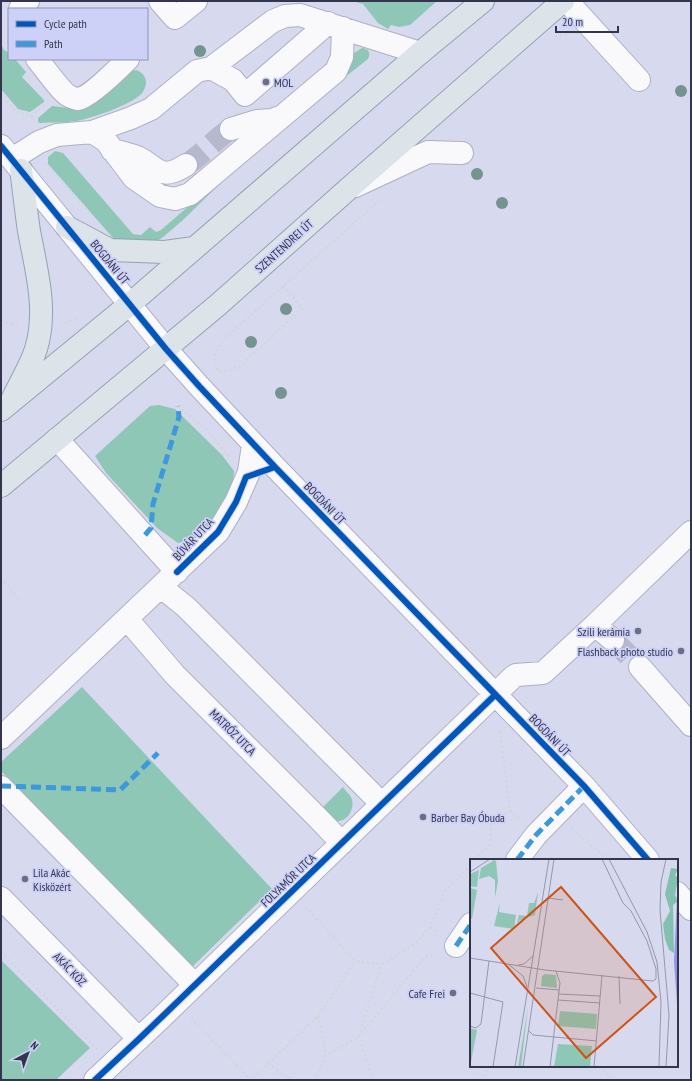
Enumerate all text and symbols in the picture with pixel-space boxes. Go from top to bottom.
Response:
legend [8,8,148,60]
scale bar [556,8,618,34]
text: 20 m [562,14,583,29]
text: Cycle path [44,16,87,31]
text: Path [44,36,62,51]
place label: MOL [274,75,293,90]
marker: MOL [261,77,271,87]
street label: SZENTENDREI ÚT [252,216,317,276]
street label: BOGDÁNI ÚT [87,237,133,288]
street label: BOGDÁNI ÚT [301,479,349,528]
street label: BÚVÁR UTCA [169,514,217,564]
place label: Szili kerámia [577,624,630,639]
marker: Szili kerámia [633,626,643,636]
place label: Flashback photo studio [578,644,673,659]
marker: Flashback photo studio [676,646,686,656]
street label: MATRÓZ UTCA [207,706,259,758]
street label: BOGDÁNI ÚT [526,711,574,760]
place label: Barber Bay Óbuda [431,810,505,825]
marker: Barber Bay Óbuda [418,812,428,822]
street label: FOLYAMŐR UTCA [257,850,319,910]
inset map [470,859,678,1067]
place label: Lila Akác Kisközért [33,865,72,894]
marker: Lila Akác Kisközért [20,874,30,884]
street label: AKÁC KÖZ [50,949,90,989]
place label: Cafe Frei [409,986,445,1001]
marker: Cafe Frei [448,988,458,998]
north arrow [8,1033,48,1073]
text: N [28,1038,41,1053]

